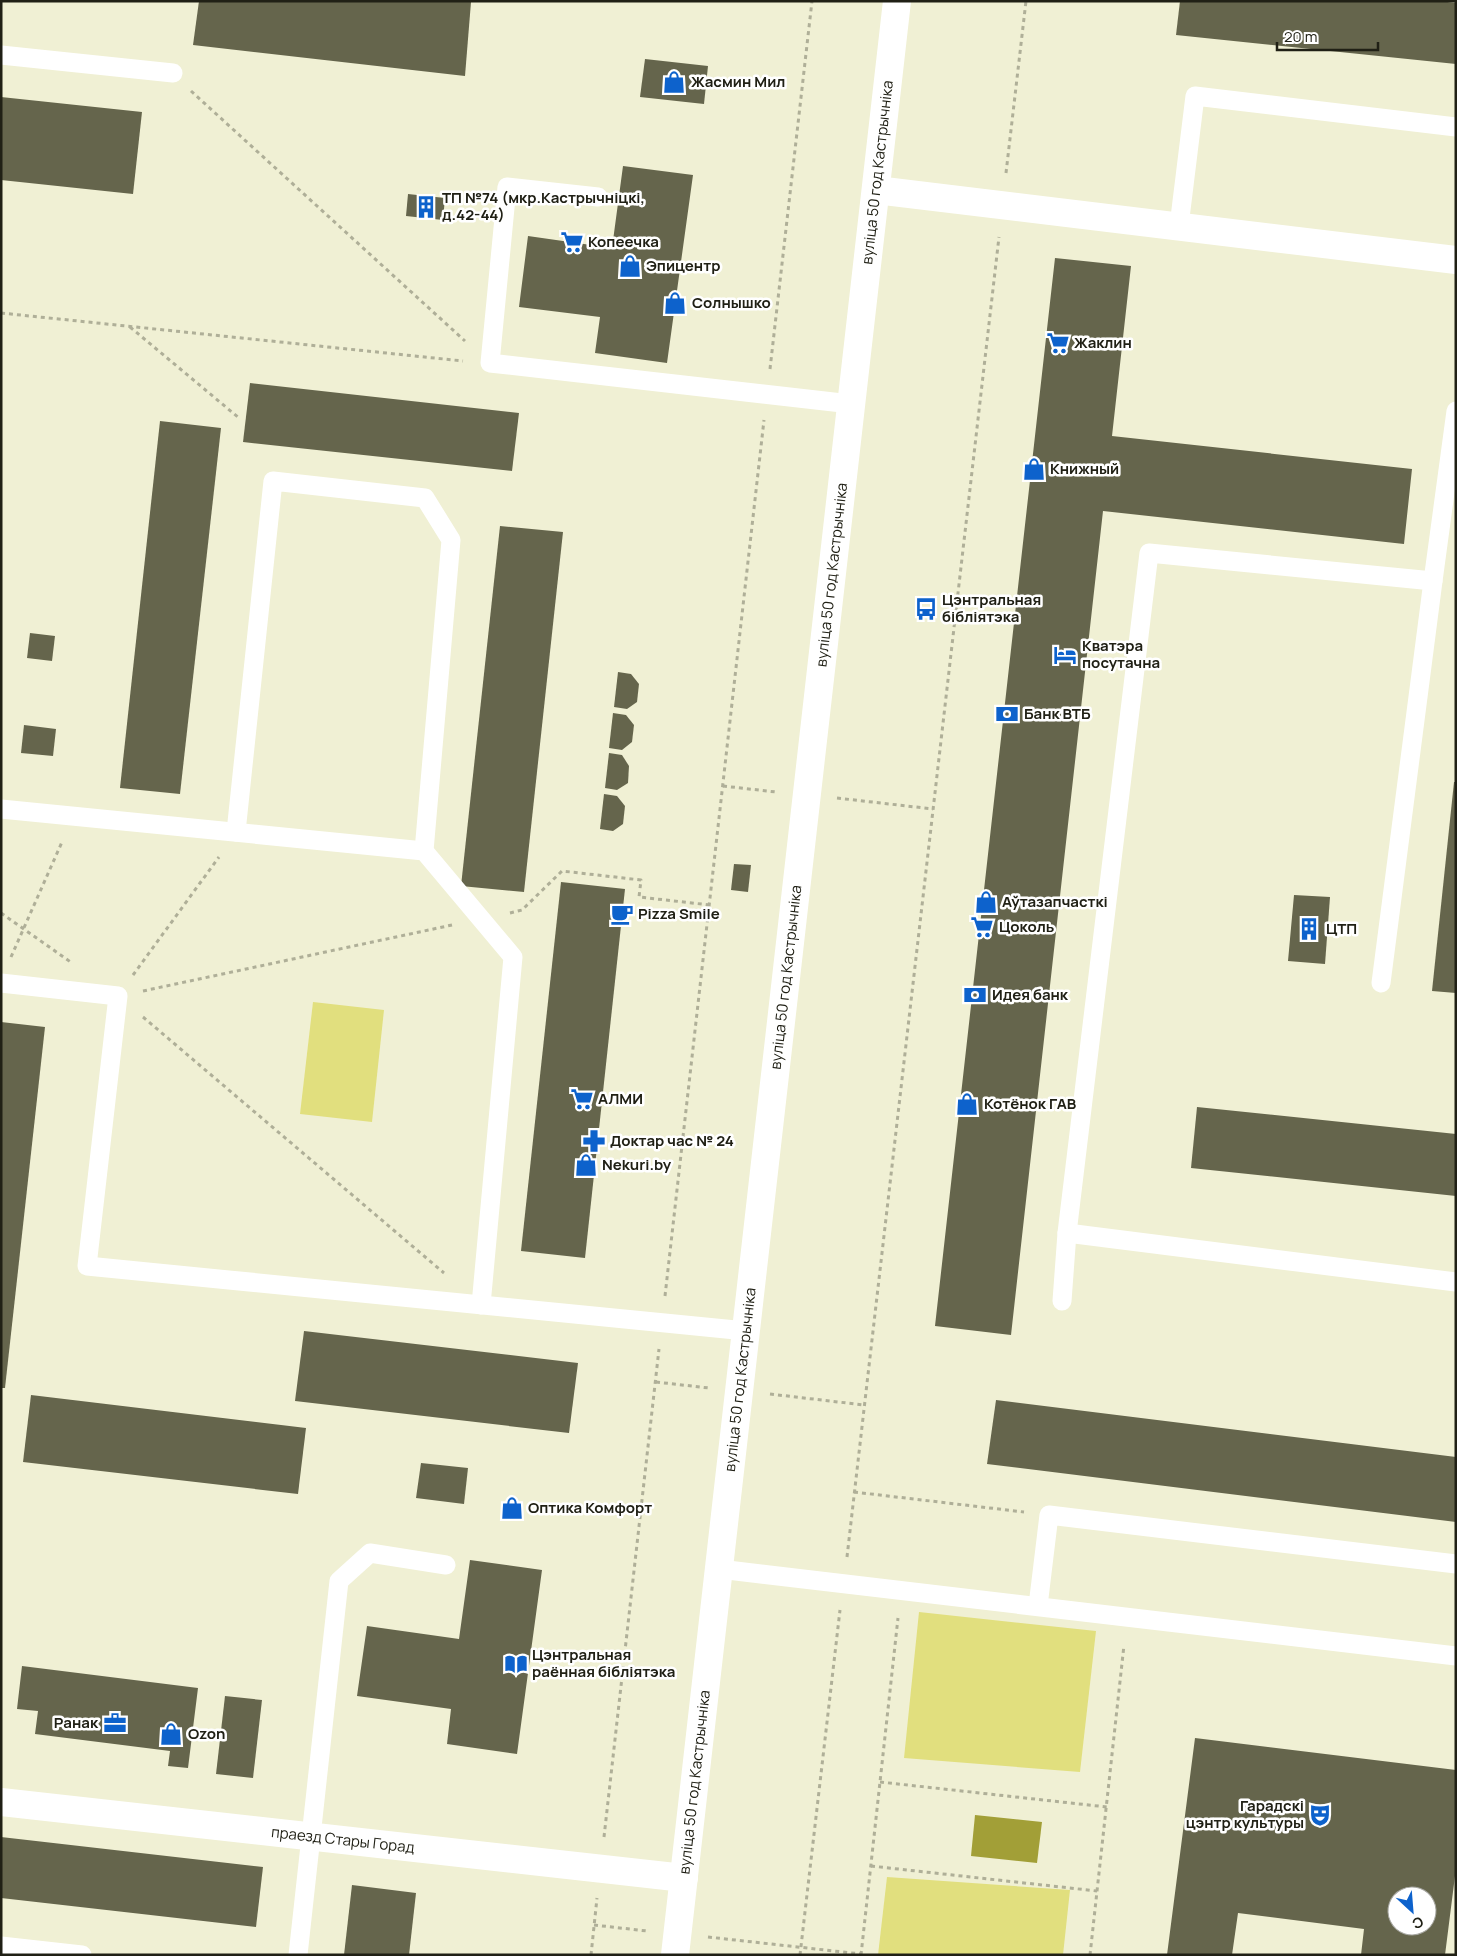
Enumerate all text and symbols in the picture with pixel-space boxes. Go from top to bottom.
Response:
scale bar [1277,20,1378,52]
text: 20 m [1284,26,1317,47]
shop icon: Жасмин Мил [661,69,687,95]
place label: Жасмин Мил [691,71,785,92]
street label: вуліца 50 год Кастрычніка [856,79,898,266]
place label: ТП №74 (мкр.Кастрычніцкі, д.42-44) [442,187,645,225]
building icon: ТП №74 (мкр.Кастрычніцкі, д.42-44) [413,194,439,220]
supermarket icon: Копеечка [559,229,585,255]
place label: Копеечка [588,231,659,252]
shop icon: Эпицентр [617,253,643,279]
place label: Эпицентр [646,255,720,276]
shop icon: Солнышко [662,290,688,316]
place label: Солнышко [692,292,771,313]
supermarket icon: Жаклин [1045,330,1071,356]
place label: Жаклин [1074,332,1132,353]
shop icon: Книжный [1021,456,1047,482]
place label: Книжный [1050,458,1119,479]
street label: вуліца 50 год Кастрычніка [810,482,852,668]
place label: Цэнтральная бібліятэка [942,589,1041,627]
bus stop icon: Цэнтральная бібліятэка [913,596,939,622]
place label: Кватэра посутачна [1082,635,1160,673]
hotel icon: Кватэра посутачна [1052,642,1078,668]
bank icon: Банк ВТБ [994,701,1020,727]
place label: Банк ВТБ [1024,703,1091,724]
street label: вуліца 50 год Кастрычніка [765,884,806,1070]
shop icon: Аўтазапчасткі [973,889,999,915]
place label: Аўтазапчасткі [1002,891,1108,912]
cafe icon: Pizza Smile [609,901,635,927]
place label: Pizza Smile [638,903,720,924]
supermarket icon: Цоколь [969,914,995,940]
place label: Цоколь [999,916,1054,937]
building icon: ЦТП [1296,916,1322,942]
place label: ЦТП [1326,918,1357,939]
bank icon: Идея банк [962,982,988,1008]
place label: Идея банк [992,984,1069,1005]
supermarket icon: АЛМИ [569,1086,595,1112]
place label: АЛМИ [598,1088,643,1109]
shop icon: Котёнок ГАВ [954,1091,980,1117]
place label: Котёнок ГАВ [984,1093,1077,1114]
pharmacy icon: Доктар час № 24 [581,1128,607,1154]
place label: Доктар час № 24 [610,1130,734,1151]
shop icon: Nekuri.by [573,1152,599,1178]
place label: Nekuri.by [602,1154,672,1175]
street label: вуліца 50 год Кастрычніка [719,1286,761,1473]
shop icon: Оптика Комфорт [499,1495,525,1521]
place label: Оптика Комфорт [528,1497,652,1518]
place label: Цэнтральная раённая бібліятэка [532,1644,675,1682]
library icon: Цэнтральная раённая бібліятэка [503,1651,529,1677]
street label: вуліца 50 год Кастрычніка [673,1689,715,1875]
office icon: Ранак [102,1710,128,1736]
place label: Ранак [54,1712,99,1733]
shop icon: Ozon [158,1721,184,1747]
place label: Ozon [188,1723,225,1744]
place label: Гарадскі цэнтр культуры [1186,1795,1304,1833]
theatre icon: Гарадскі цэнтр культуры [1307,1802,1333,1828]
street label: праезд Стары Горад [270,1821,416,1858]
north arrow [1387,1886,1437,1936]
text: С [1409,1912,1427,1934]

